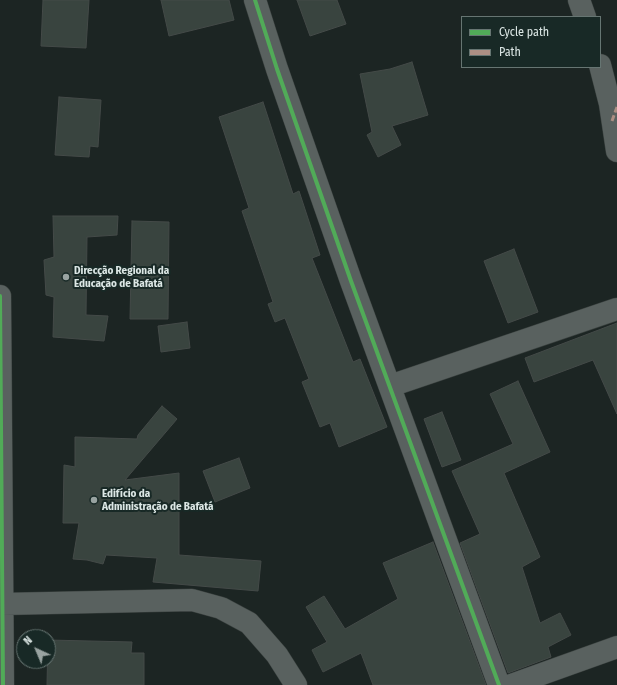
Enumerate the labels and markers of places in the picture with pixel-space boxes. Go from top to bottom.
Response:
place label: Direcção Regional da Educação de Bafatá [74,264,169,290]
marker: Direcção Regional da Educação de Bafatá [61,272,71,282]
place label: Edifício da Administração de Bafatá [102,487,214,513]
marker: Edifício da Administração de Bafatá [89,495,99,505]

